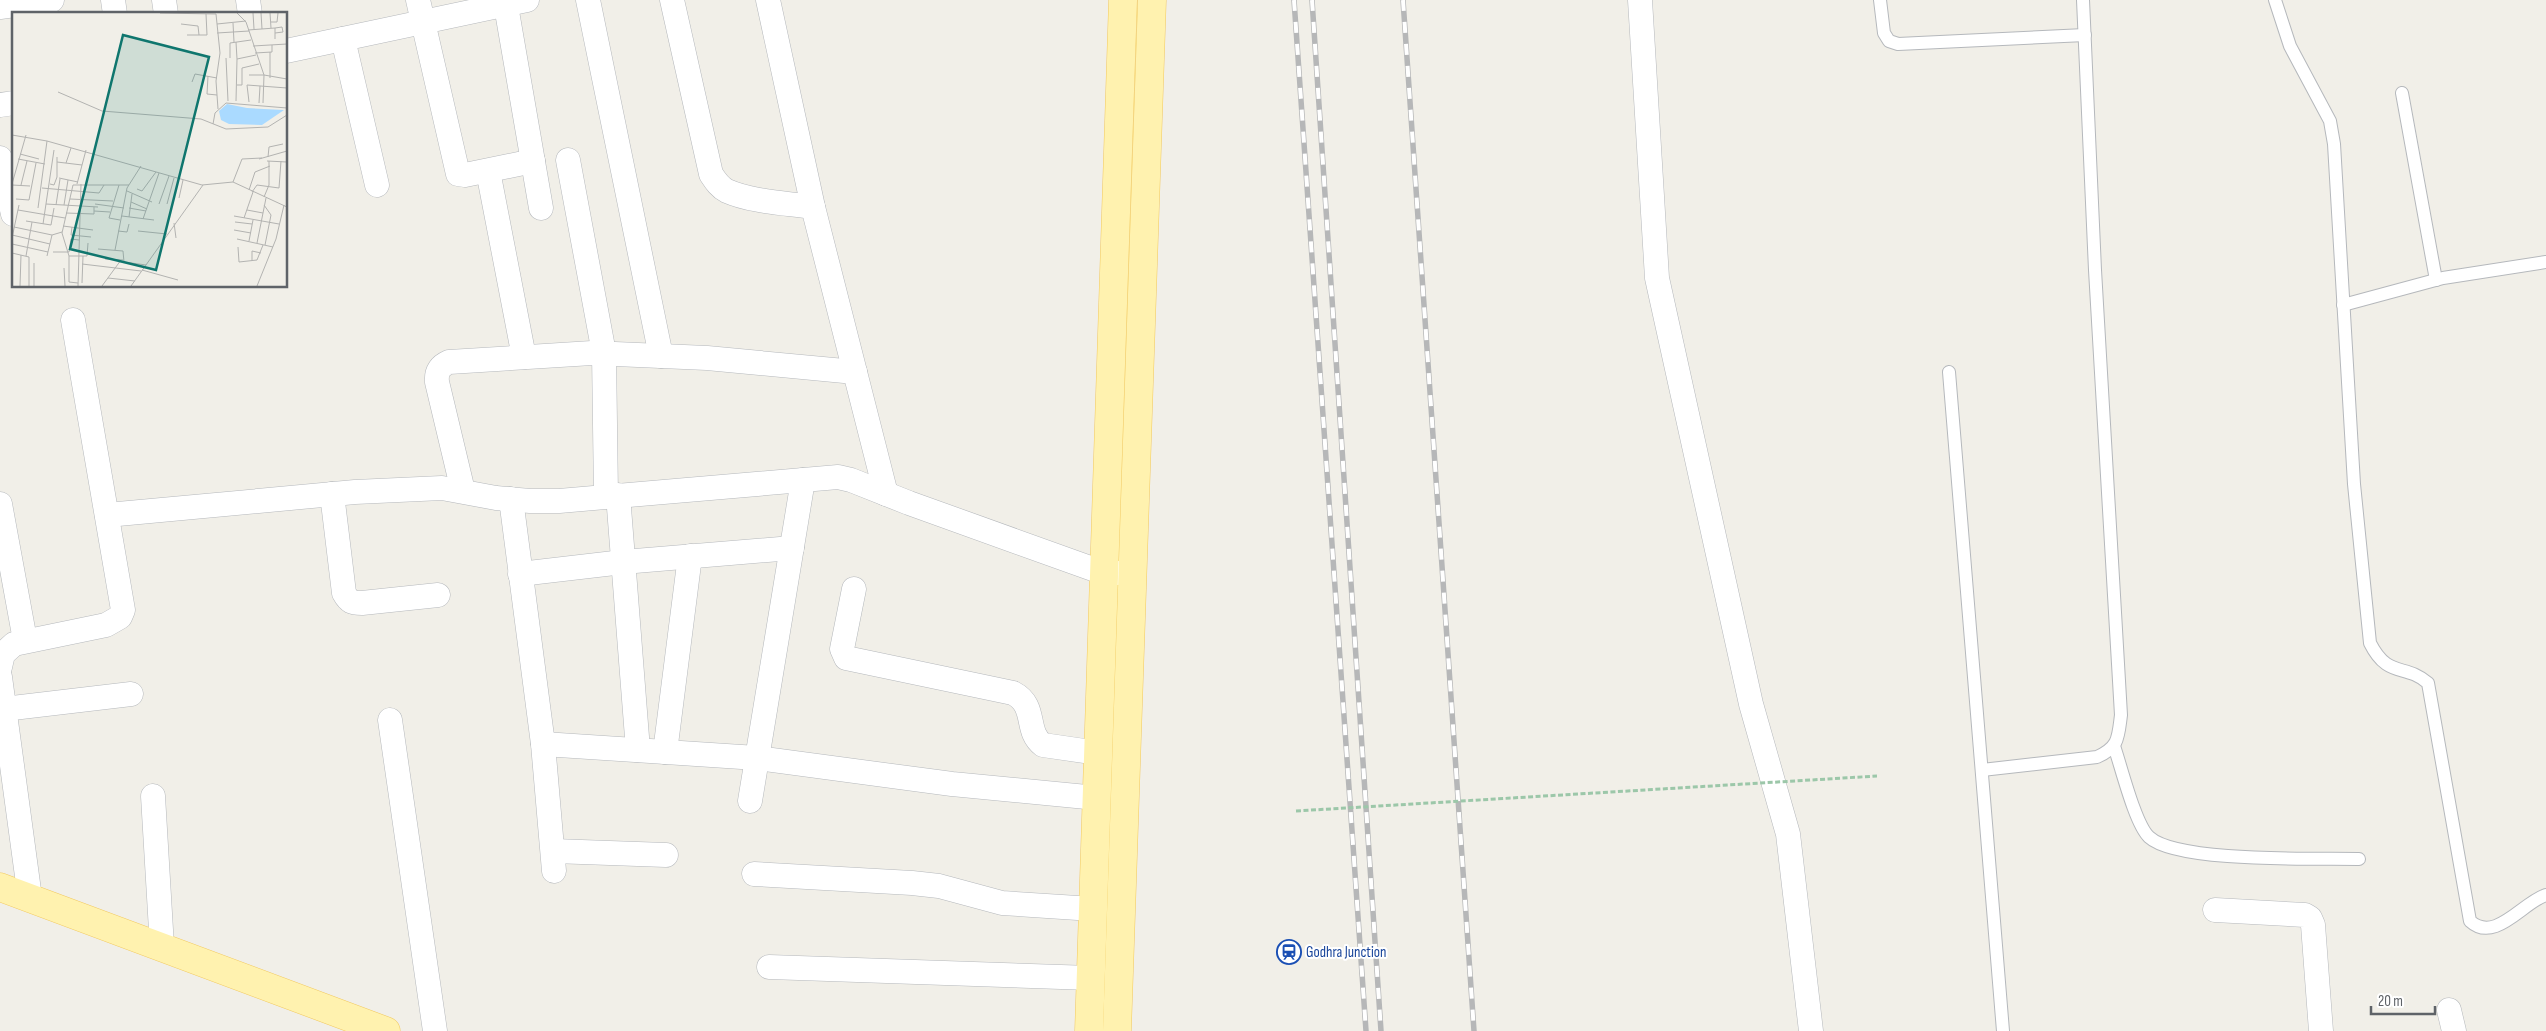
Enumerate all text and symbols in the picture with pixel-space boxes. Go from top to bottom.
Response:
inset map [12,12,288,288]
station icon: Godhra Junction [1276,939,1302,965]
place label: Godhra Junction [1306,943,1386,962]
scale bar [2371,984,2435,1016]
text: 20 m [2378,992,2403,1011]

